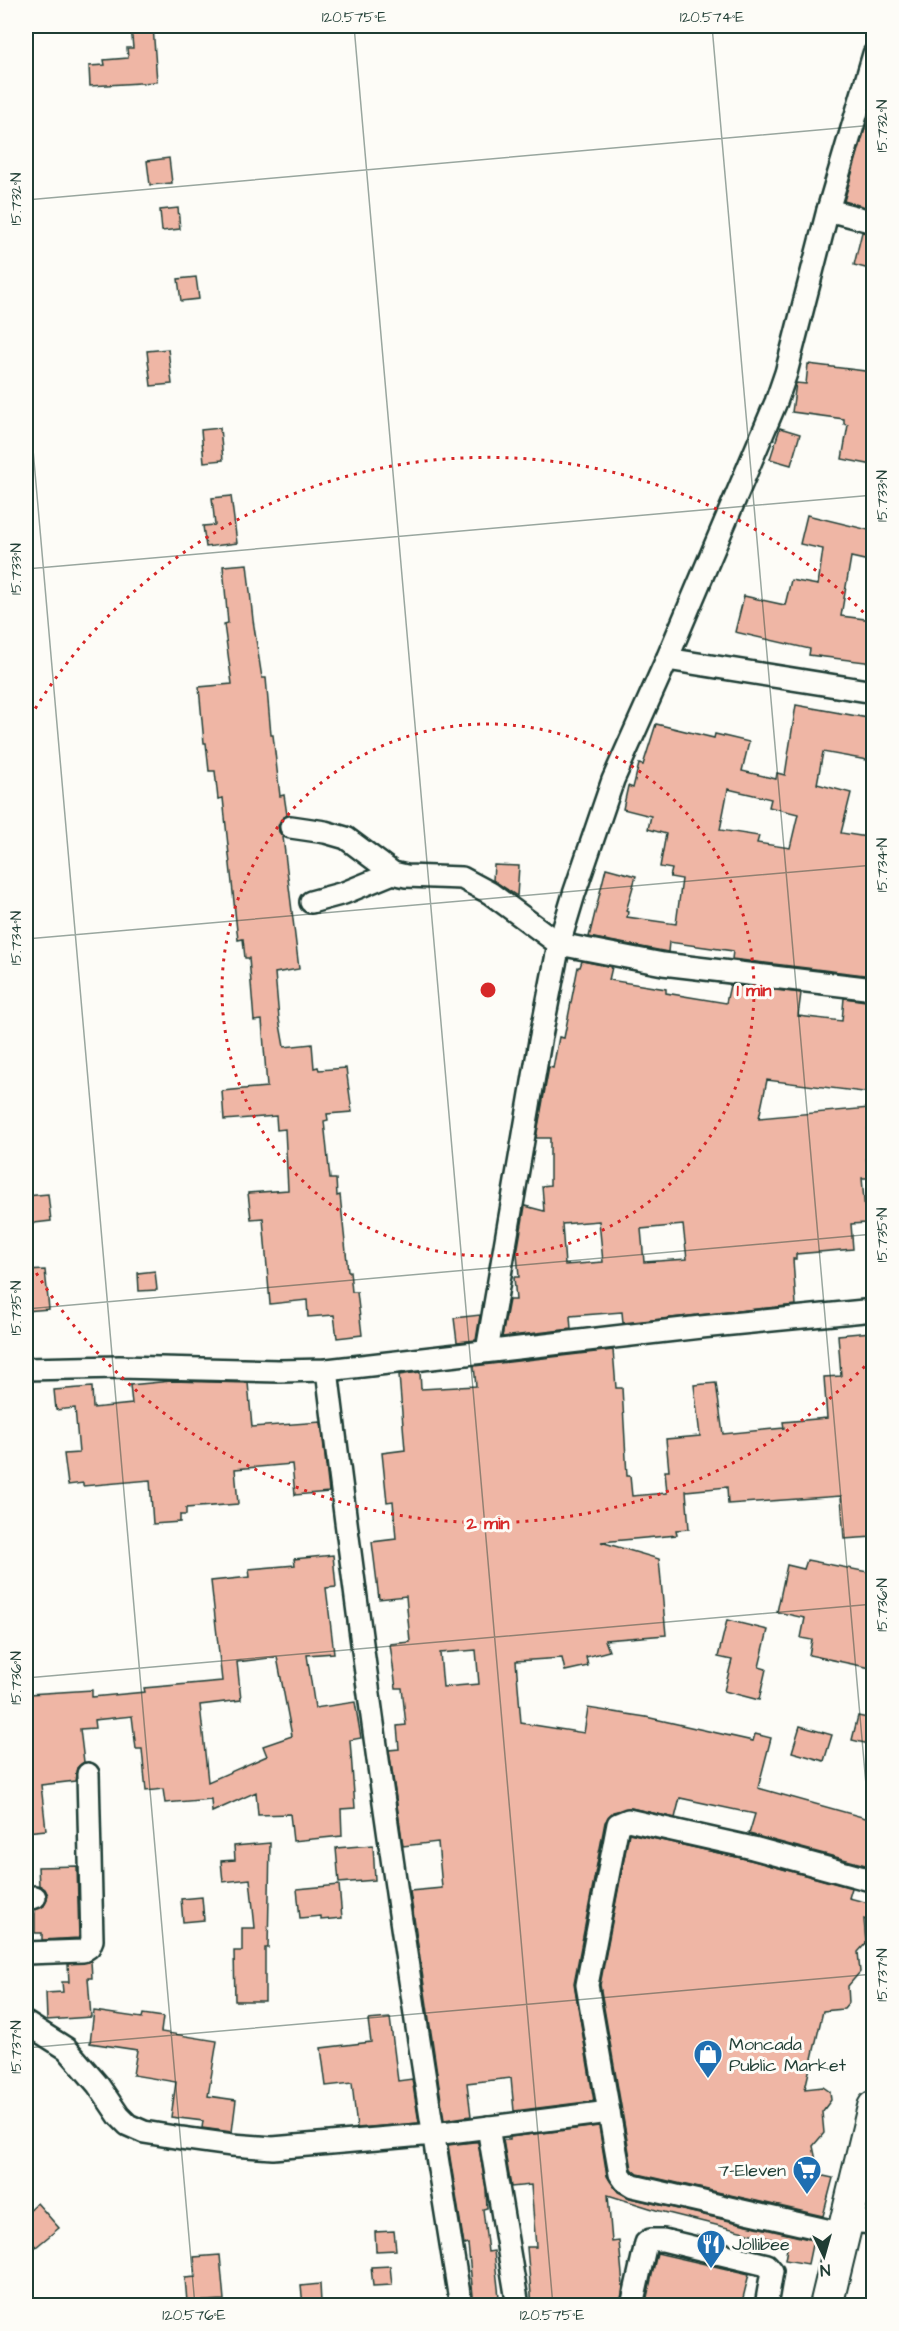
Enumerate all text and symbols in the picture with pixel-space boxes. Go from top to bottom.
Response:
text: 120.575°E [322,7,386,28]
text: 120.574°E [680,7,744,28]
text: 15.732°N [872,100,893,152]
text: 15.732°N [6,173,27,225]
text: 15.733°N [872,470,893,522]
text: 15.733°N [6,543,27,595]
text: 15.734°N [872,838,893,892]
text: 15.734°N [6,911,27,965]
text: 1 min [736,978,772,1003]
centre of rings [478,980,498,1000]
text: 15.735°N [872,1208,893,1262]
text: 15.735°N [6,1281,27,1335]
text: 2 min [465,1511,510,1536]
text: 15.736°N [872,1578,893,1632]
text: 15.736°N [6,1651,27,1705]
text: 15.737°N [872,1948,893,2002]
text: 15.737°N [6,2020,27,2074]
place label: Moncada Public Market [729,2032,847,2078]
shop icon: Moncada Public Market [692,2038,724,2080]
supermarket icon: 7-Eleven [791,2154,823,2196]
place label: 7-Eleven [718,2158,786,2183]
north arrow [794,2226,854,2286]
restaurant icon: Jollibee [695,2228,727,2270]
place label: Jollibee [732,2232,790,2257]
text: N [819,2259,831,2281]
text: 120.576°E [162,2305,226,2326]
text: 120.575°E [520,2305,584,2326]

